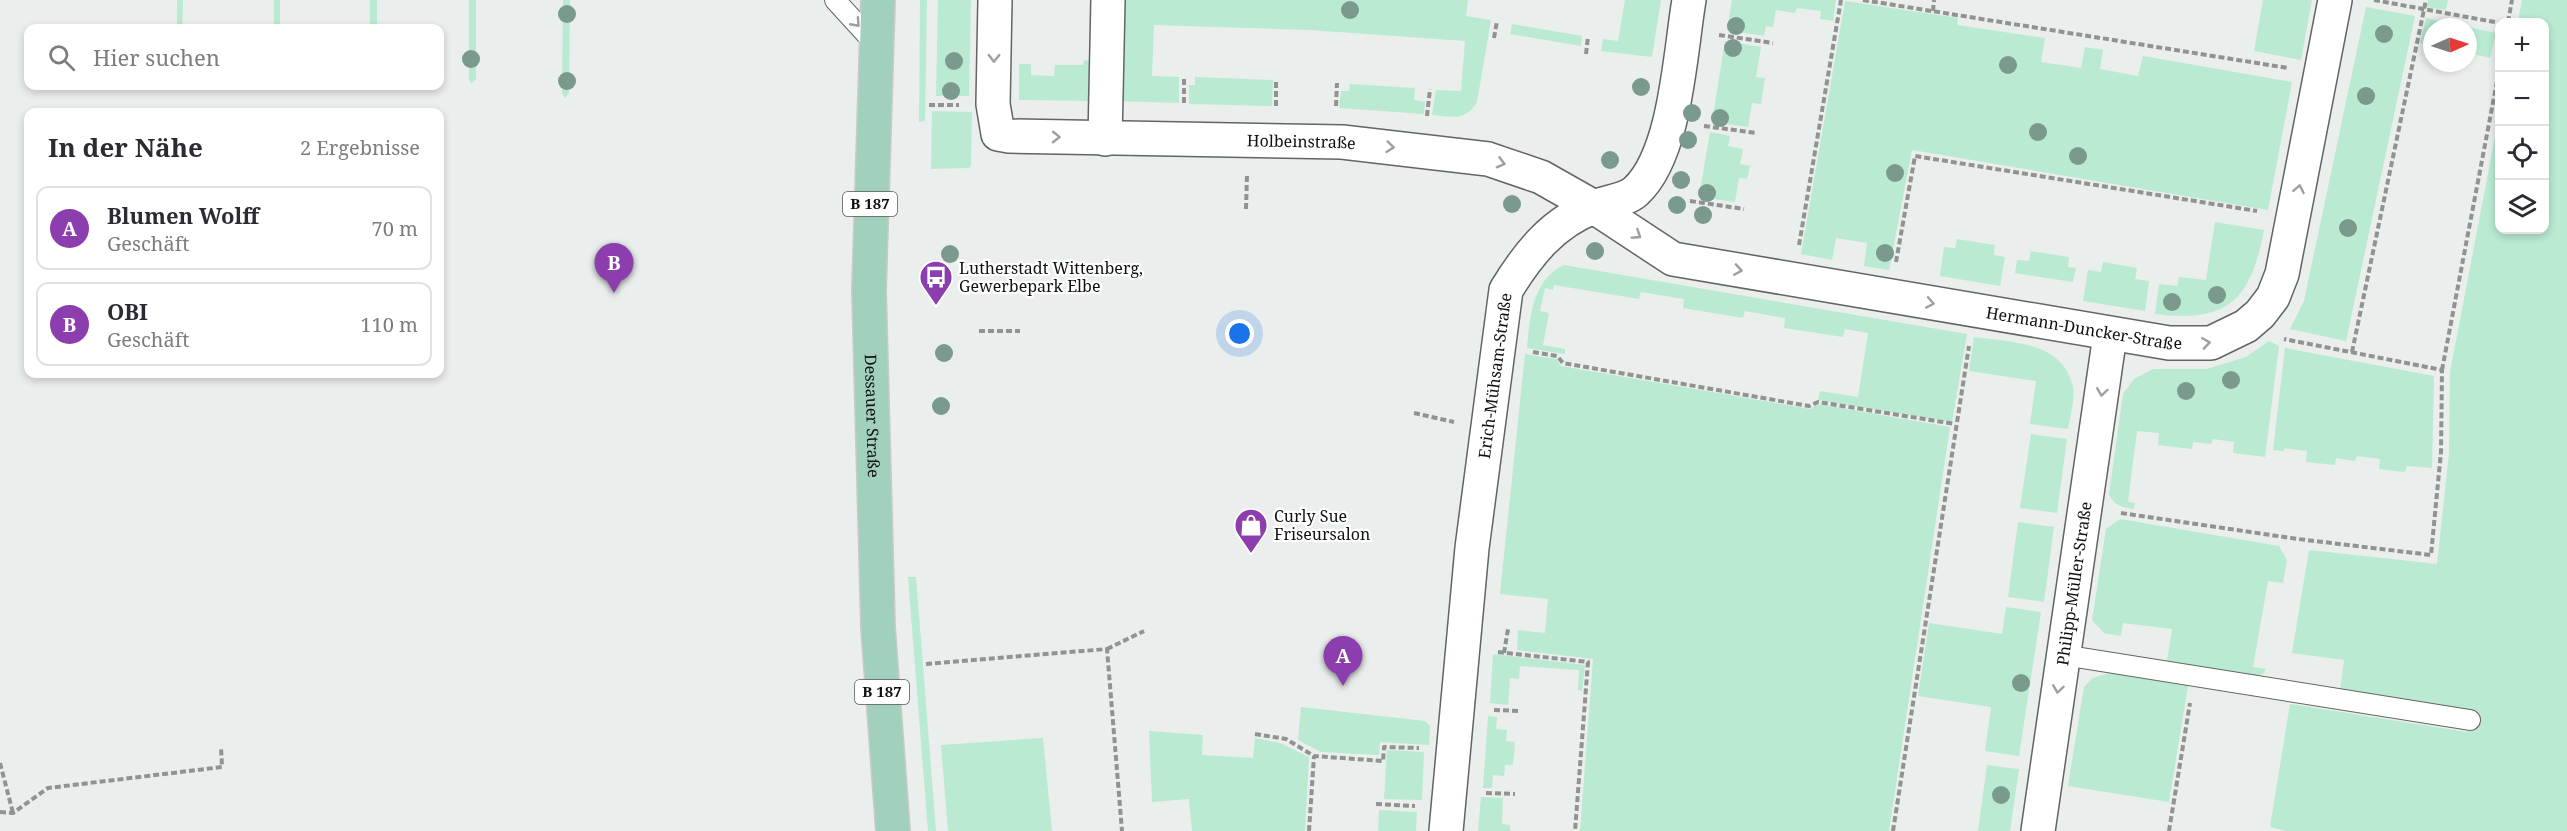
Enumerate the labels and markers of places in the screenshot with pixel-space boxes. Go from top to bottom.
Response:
pin: B [594,244,634,293]
place label: Lutherstadt Wittenberg, Gewerbepark Elbe [959,257,1143,297]
bus stop icon: Lutherstadt Wittenberg, Gewerbepark Elbe [918,259,954,306]
place label: Curly Sue Friseursalon [1274,505,1370,545]
shop icon: Curly Sue Friseursalon [1233,507,1269,554]
pin: A [1324,636,1362,686]

